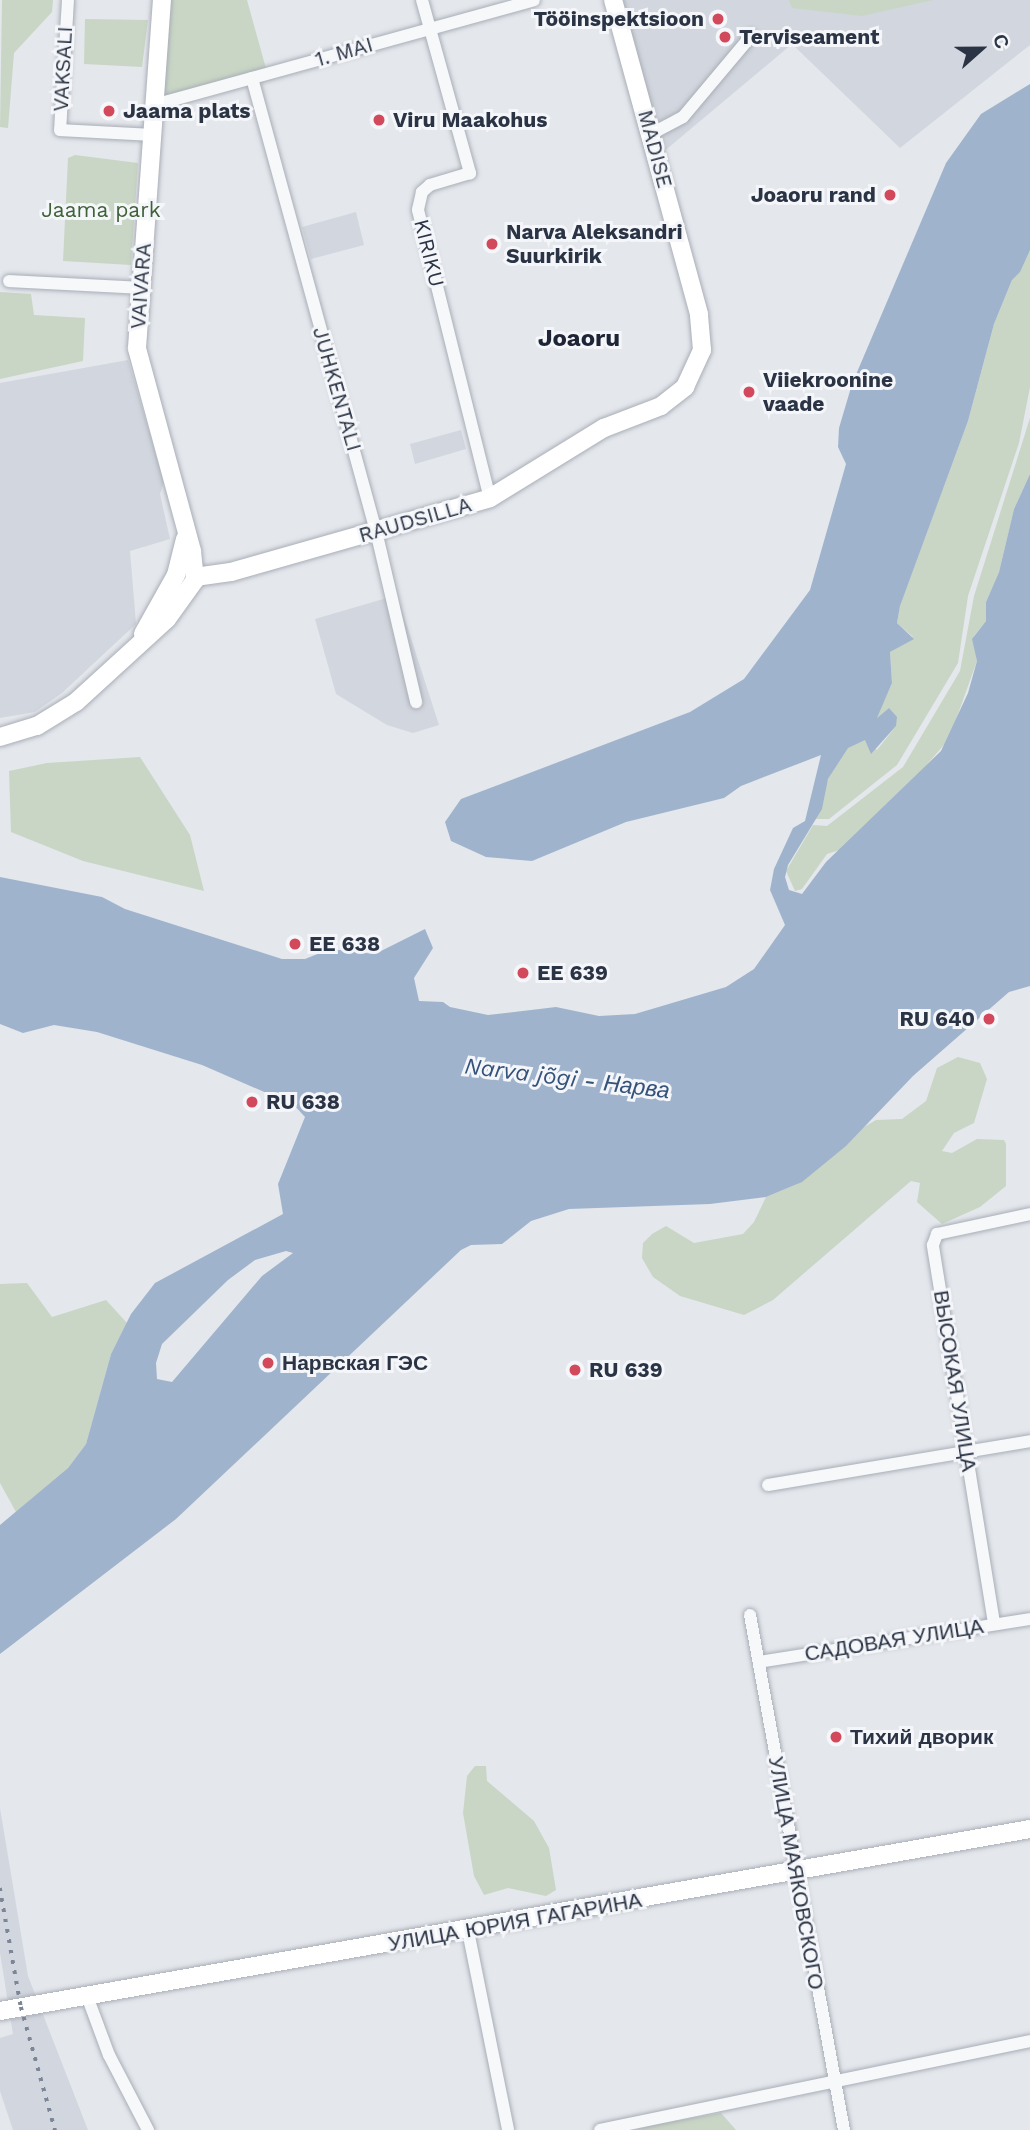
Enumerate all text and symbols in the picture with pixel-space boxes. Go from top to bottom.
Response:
place label: Tööinspektsioon [533,6,704,32]
marker: Tööinspektsioon [710,11,726,27]
north arrow [946,14,1016,84]
place label: Terviseament [739,24,879,50]
street label: VAKSALI [48,26,78,112]
marker: Terviseament [717,29,733,45]
text: С [988,31,1014,52]
street label: 1. MAI [312,32,376,72]
place label: Jaama plats [123,98,251,124]
marker: Jaama plats [101,103,117,119]
place label: Viru Maakohus [393,107,548,133]
street label: MADISE [632,107,678,191]
marker: Viru Maakohus [371,112,387,128]
place label: Joaoru rand [751,182,876,208]
marker: Joaoru rand [882,187,898,203]
park label: Jaama park [41,197,161,223]
street label: KIRIKU [408,217,450,289]
place label: Narva Aleksandri Suurkirik [506,219,683,269]
marker: Narva Aleksandri Suurkirik [484,236,500,252]
street label: VAIVARA [125,242,157,330]
street label: JUHKENTALI [307,324,367,454]
district label: Joaoru [538,325,620,353]
place label: Viiekroonine vaade [763,367,893,417]
marker: Viiekroonine vaade [741,384,757,400]
street label: RAUDSILLA [356,492,474,548]
place label: EE 638 [309,931,380,957]
marker: EE 638 [287,936,303,952]
place label: EE 639 [537,960,608,986]
marker: EE 639 [515,965,531,981]
place label: RU 640 [900,1006,975,1032]
marker: RU 640 [981,1011,997,1027]
water label: Narva jõgi - Нарва [463,1053,671,1105]
place label: RU 638 [266,1089,340,1115]
marker: RU 638 [244,1094,260,1110]
street label: ВЫСОКАЯ УЛИЦА [928,1289,982,1473]
place label: Нарвская ГЭС [282,1350,428,1376]
marker: Нарвская ГЭС [260,1355,276,1371]
place label: RU 639 [589,1357,663,1383]
marker: RU 639 [567,1362,583,1378]
street label: САДОВАЯ УЛИЦА [803,1613,985,1667]
place label: Тихий дворик [850,1724,993,1750]
marker: Тихий дворик [828,1729,844,1745]
street label: УЛИЦА МАЯКОВСКОГО [763,1754,829,1992]
street label: УЛИЦА ЮРИЯ ГАГАРИНА [386,1887,644,1957]

